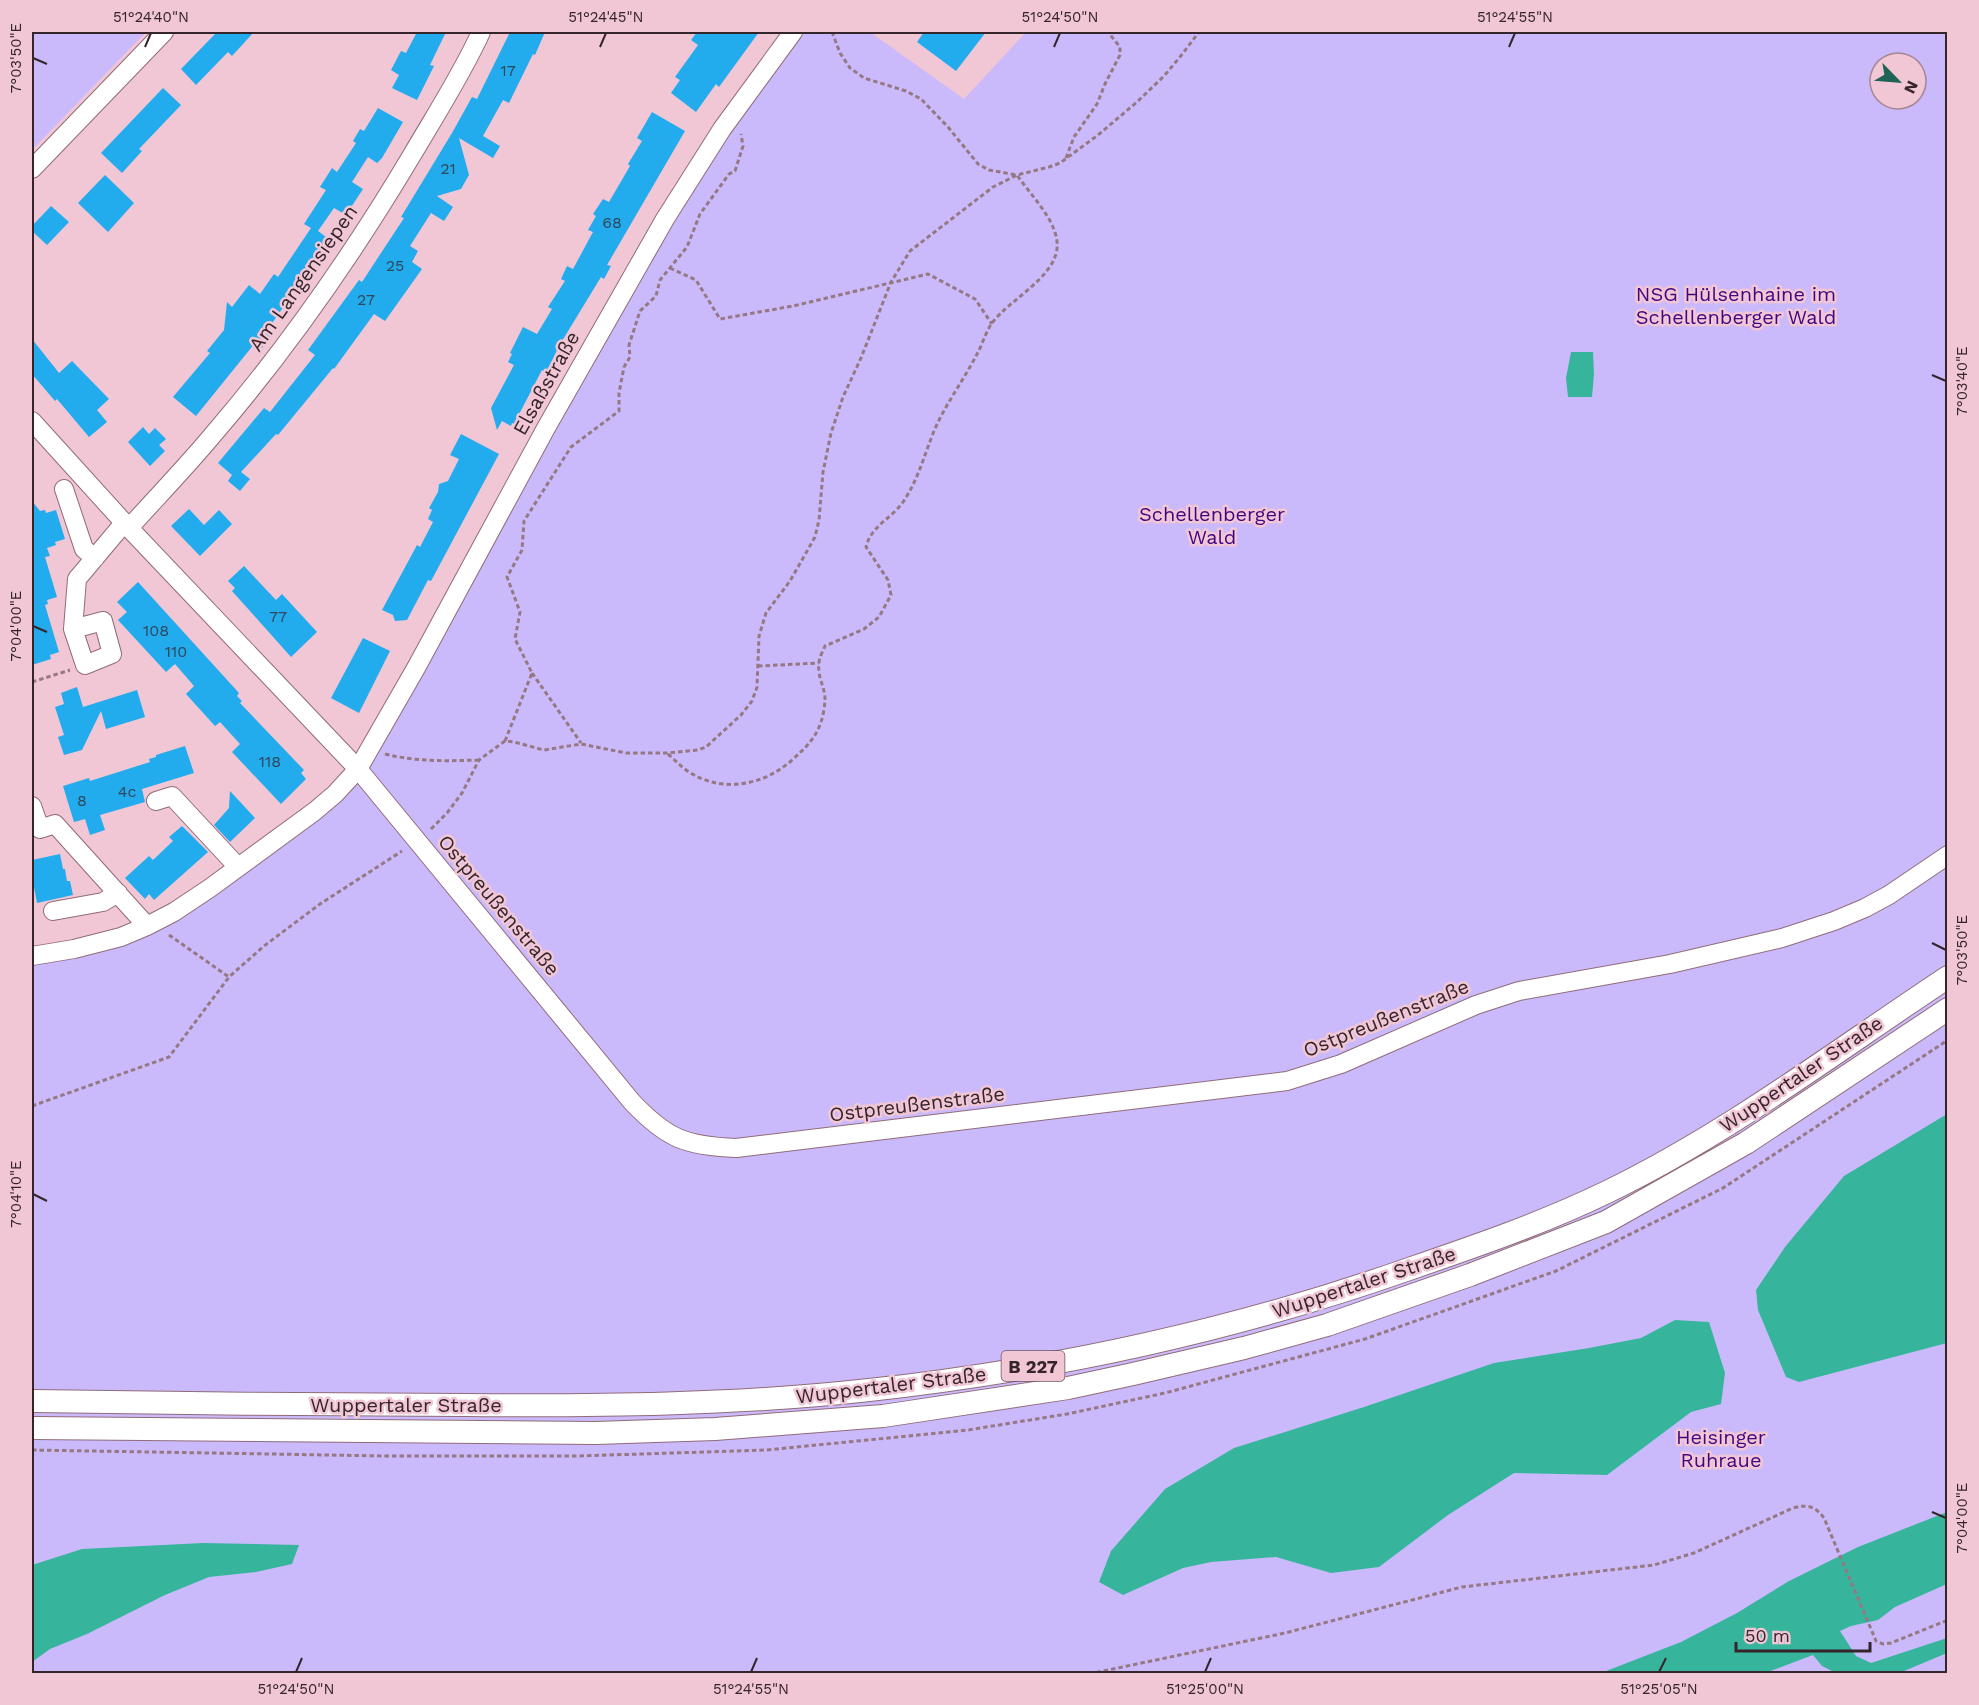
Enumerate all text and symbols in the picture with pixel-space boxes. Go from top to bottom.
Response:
text: 51°24'40"N [113,8,189,26]
text: 51°24'45"N [568,8,644,26]
text: 51°24'50"N [1022,8,1098,26]
text: 51°24'55"N [1477,8,1553,26]
text: 7°03'50"E [7,23,25,93]
north arrow [1868,51,1928,111]
house number: 17 [500,61,516,80]
text: N [1900,78,1922,97]
house number: 21 [440,159,456,178]
street label: Am Langensiepen [244,200,362,356]
house number: 68 [602,213,622,232]
house number: 25 [386,256,404,275]
park label: NSG Hülsenhaine im Schellenberger Wald [1636,282,1836,329]
house number: 27 [357,290,375,309]
street label: Elsaßstraße [508,327,584,439]
text: 7°03'40"E [1953,346,1971,416]
park label: Schellenberger Wald [1139,502,1285,549]
text: 7°04'00"E [7,591,25,661]
house number: 77 [269,607,287,626]
house number: 108 [143,621,169,640]
house number: 110 [165,642,187,661]
house number: 118 [259,752,281,771]
house number: 4c [118,782,136,801]
house number: 8 [77,791,87,810]
street label: Ostpreußenstraße [433,830,565,980]
text: 7°03'50"E [1953,915,1971,985]
street label: Ostpreußenstraße [1300,974,1472,1062]
street label: Wuppertaler Straße [1715,1011,1887,1137]
street label: Ostpreußenstraße [828,1081,1006,1127]
text: 7°04'10"E [7,1160,25,1228]
street label: Wuppertaler Straße [1269,1241,1459,1323]
road number: B 227 [1002,1351,1064,1381]
street label: Wuppertaler Straße [794,1361,988,1409]
street label: Wuppertaler Straße [310,1393,502,1417]
park label: Heisinger Ruhraue [1676,1425,1766,1472]
text: 7°04'00"E [1953,1483,1971,1553]
scale bar [1736,1615,1870,1653]
text: 50 m [1745,1625,1790,1646]
text: 51°24'50"N [258,1680,334,1698]
text: 51°24'55"N [713,1680,789,1698]
text: 51°25'00"N [1166,1680,1244,1698]
text: 51°25'05"N [1620,1680,1698,1698]

